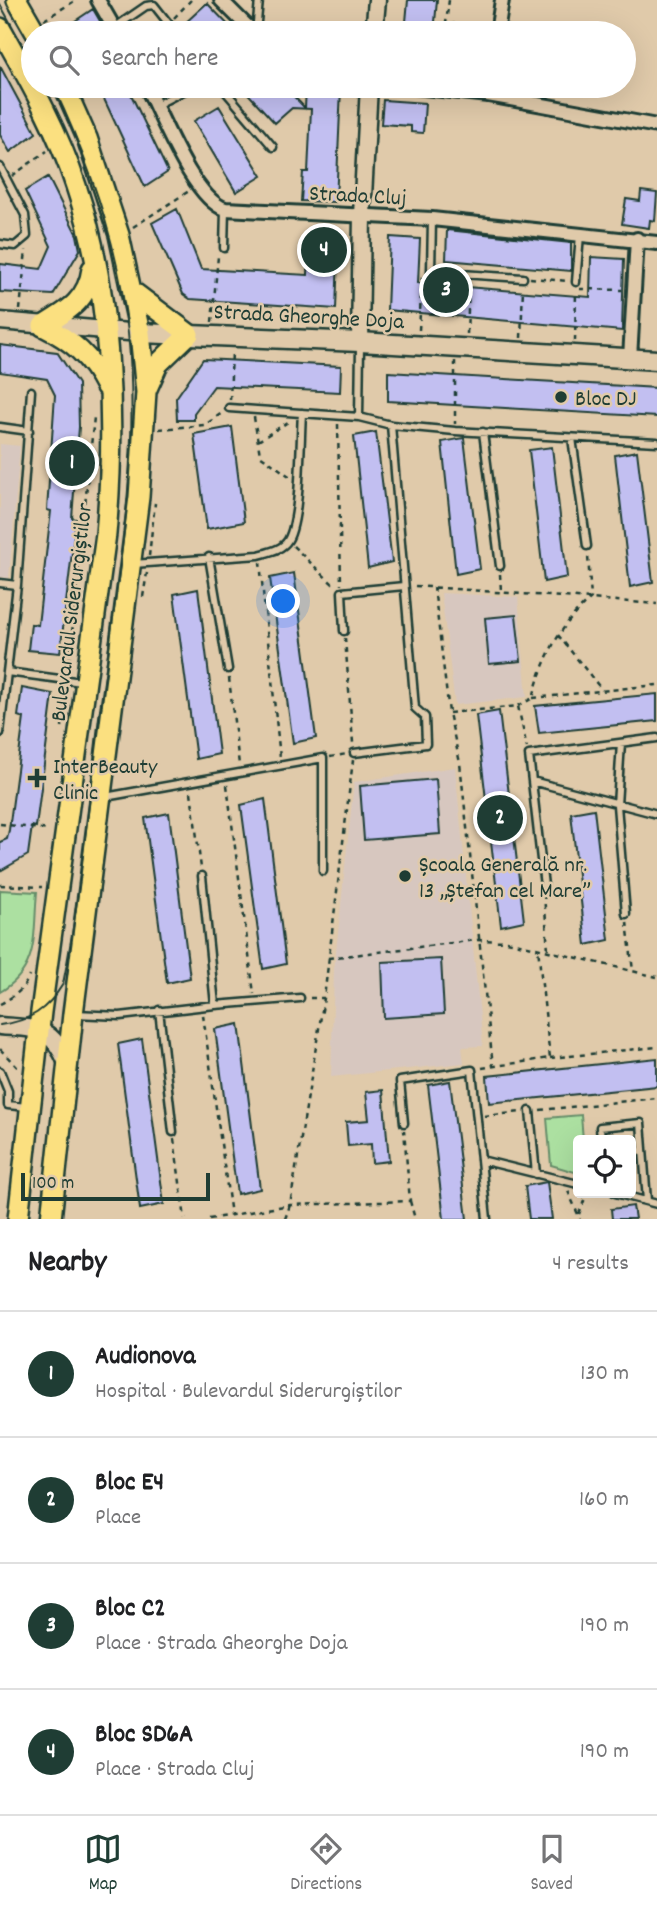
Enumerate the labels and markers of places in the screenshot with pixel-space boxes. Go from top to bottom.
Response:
pin: 4 [301,224,347,276]
pin: 3 [423,264,469,316]
place label: Bloc DJ [575,384,636,417]
marker: Bloc DJ [553,389,569,405]
pin: 1 [49,437,95,489]
place label: InterBeauty Clinic [53,752,158,811]
marker: InterBeauty Clinic [27,768,47,788]
pin: 2 [477,792,523,844]
place label: Școala Generală nr. 13 „Ștefan cel Mare” [419,850,591,909]
marker: Școala Generală nr. 13 „Ștefan cel Mare” [397,868,413,884]

